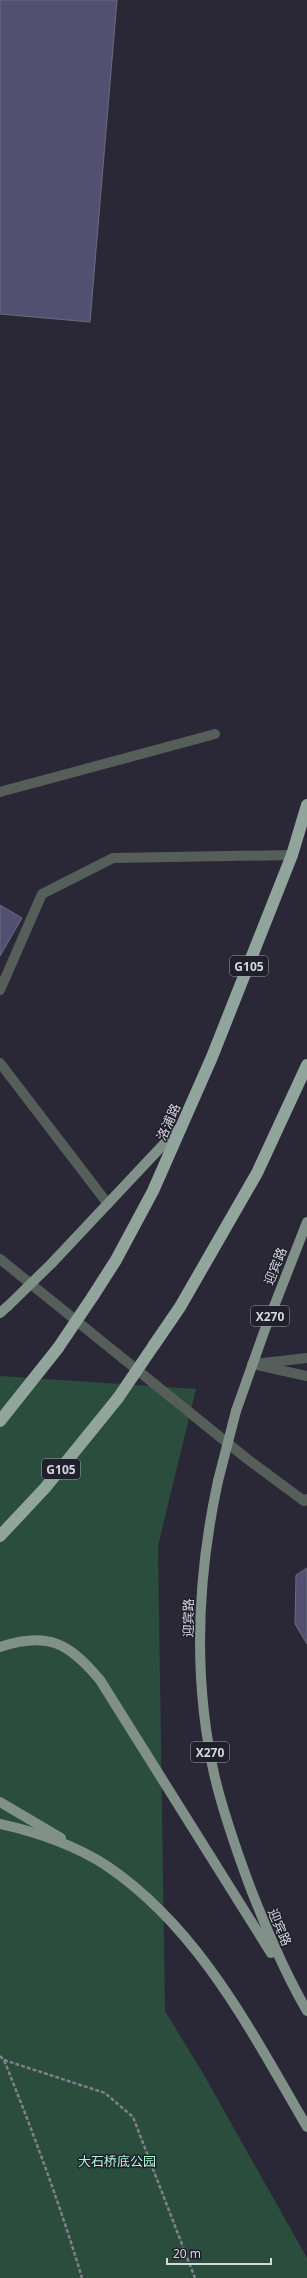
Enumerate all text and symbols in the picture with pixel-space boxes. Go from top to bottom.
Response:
road number: G105 [230,956,268,976]
street label: 洛浦路 [152,1101,184,1143]
street label: 迎宾路 [259,1245,291,1287]
road number: X270 [251,1306,289,1326]
road number: G105 [42,1459,80,1479]
street label: 迎宾路 [179,1598,197,1638]
road number: X270 [191,1742,229,1762]
street label: 迎宾路 [264,1906,296,1948]
park label: 大石桥底公园 [78,2152,156,2170]
scale bar [167,2240,271,2266]
text: 20 m [173,2245,201,2262]

